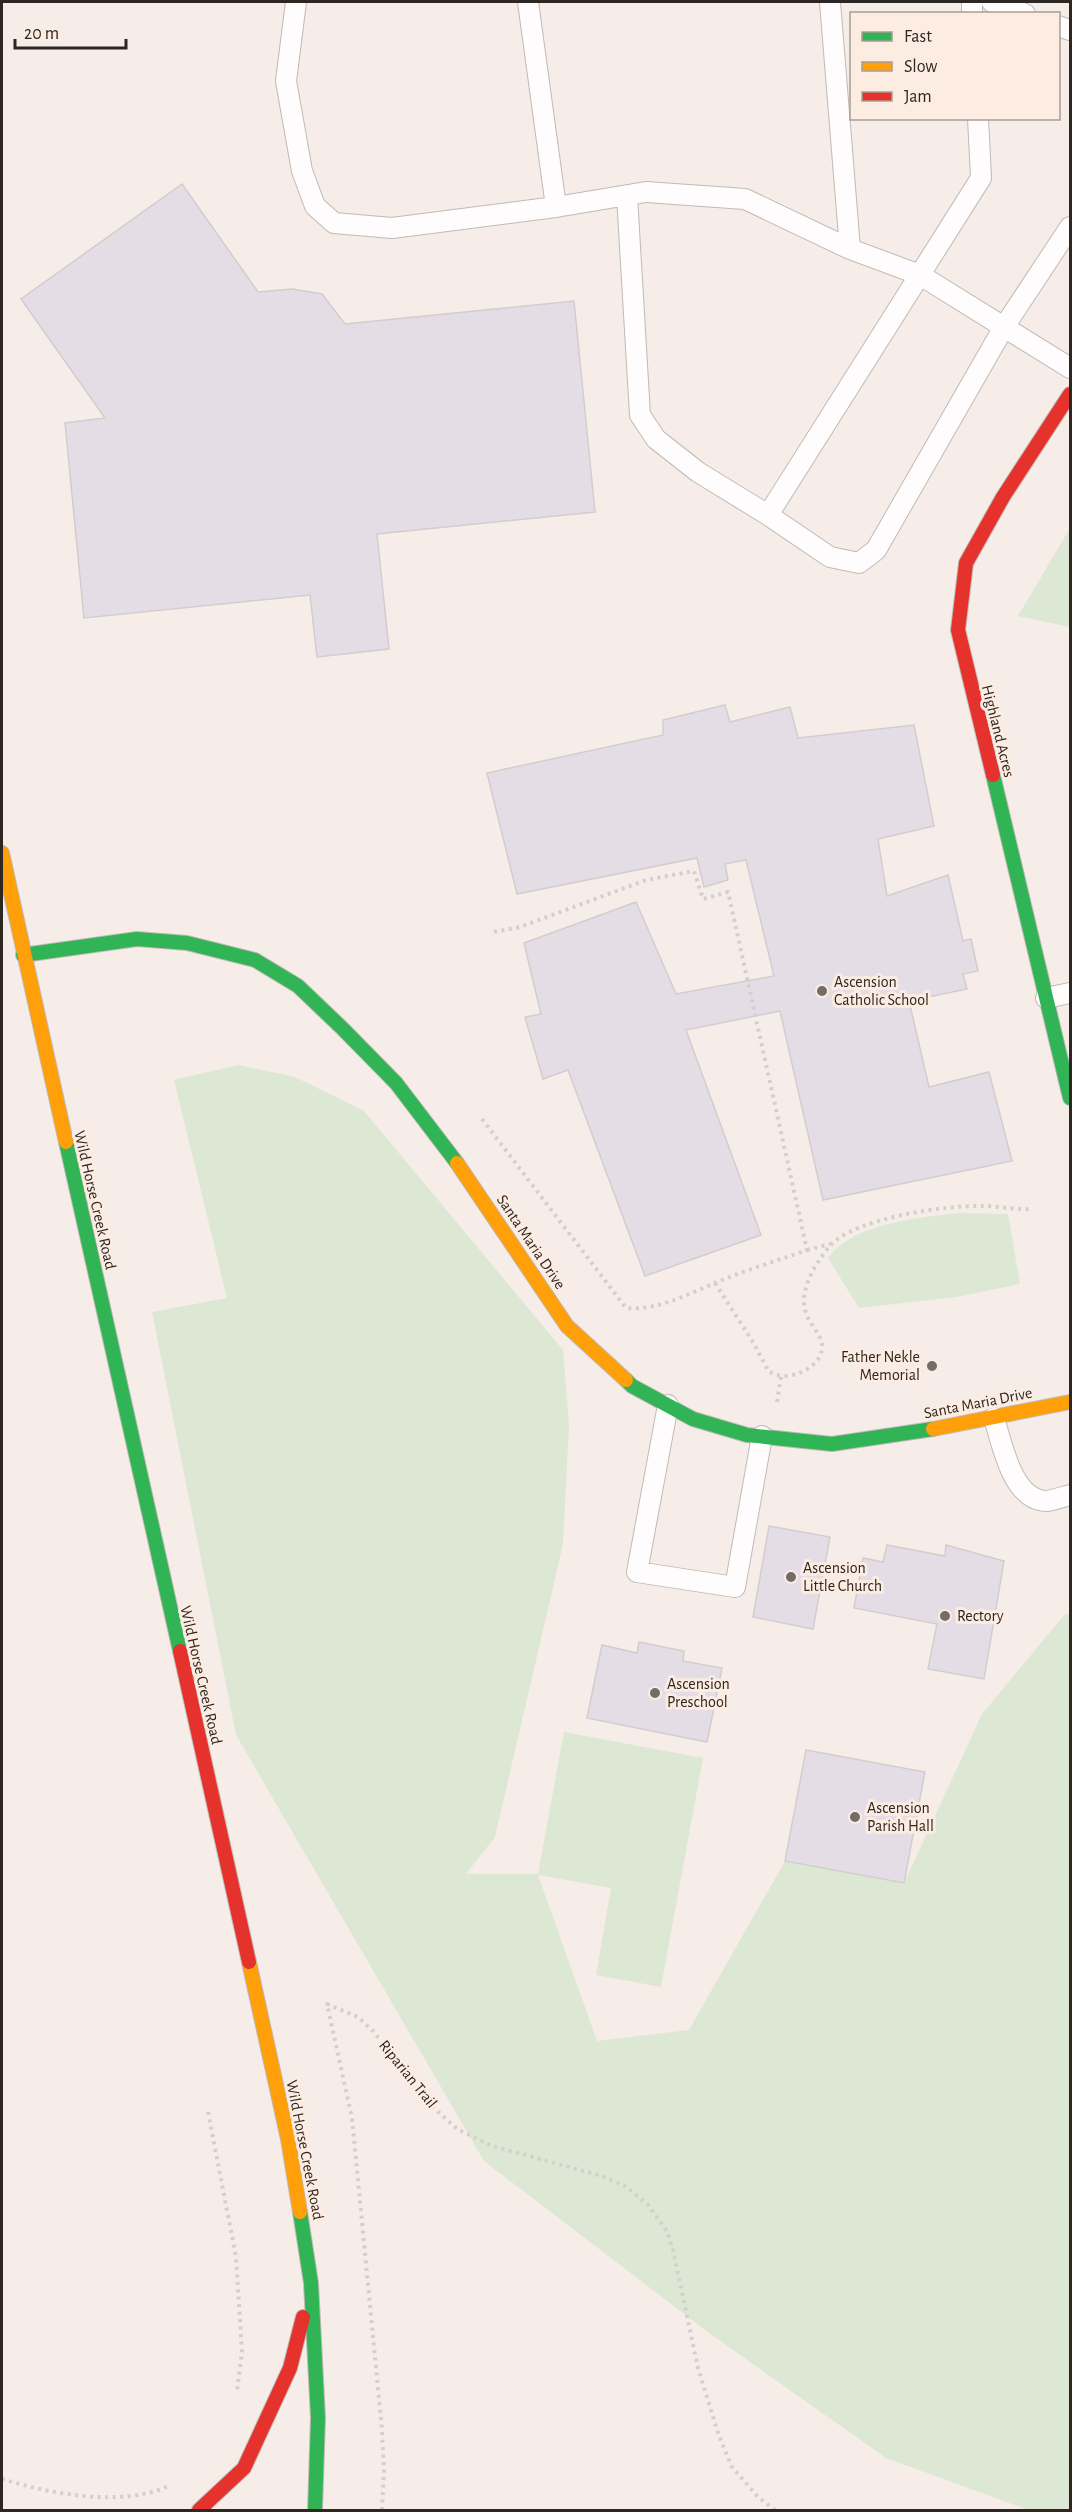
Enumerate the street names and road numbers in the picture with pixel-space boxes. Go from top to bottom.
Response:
street label: Highland Acres [979,683,1017,779]
street label: Wild Horse Creek Road [71,1129,119,1271]
street label: Santa Maria Drive [494,1192,568,1292]
street label: Santa Maria Drive [923,1385,1033,1421]
street label: Wild Horse Creek Road [177,1604,225,1746]
street label: Riparian Trail [376,2037,440,2111]
street label: Wild Horse Creek Road [284,2079,326,2221]

